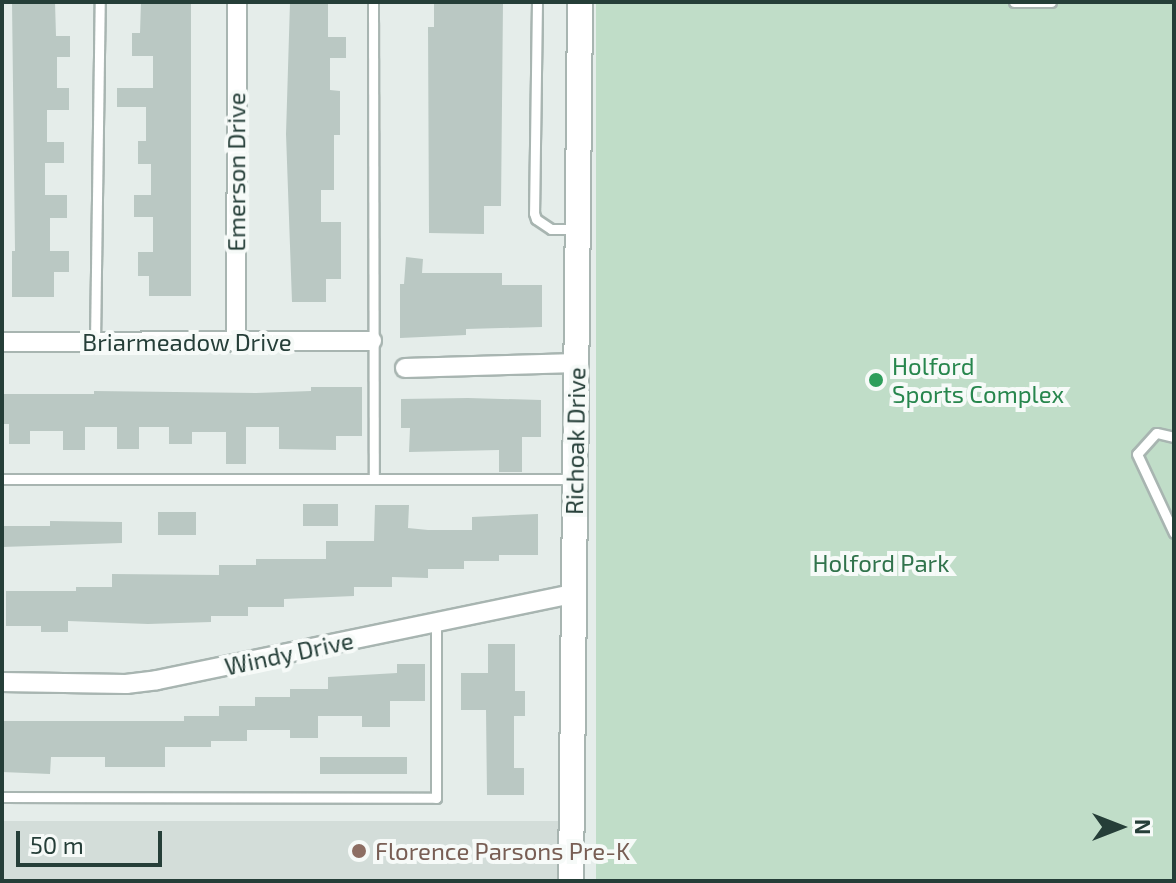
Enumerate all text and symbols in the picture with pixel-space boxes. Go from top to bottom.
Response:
street label: Emerson Drive [222,92,250,252]
street label: Briarmeadow Drive [82,328,292,356]
place label: Holford Sports Complex [892,352,1064,408]
street label: Richoak Drive [559,367,591,515]
marker: Holford Sports Complex [867,371,885,389]
park label: Holford Park [813,549,949,577]
street label: Windy Drive [222,625,356,681]
north arrow [1080,787,1160,867]
scale bar [20,815,166,865]
text: N [1131,819,1157,835]
text: 50 m [30,830,84,859]
place label: Florence Parsons Pre-K [375,837,630,865]
marker: Florence Parsons Pre-K [350,842,368,860]

